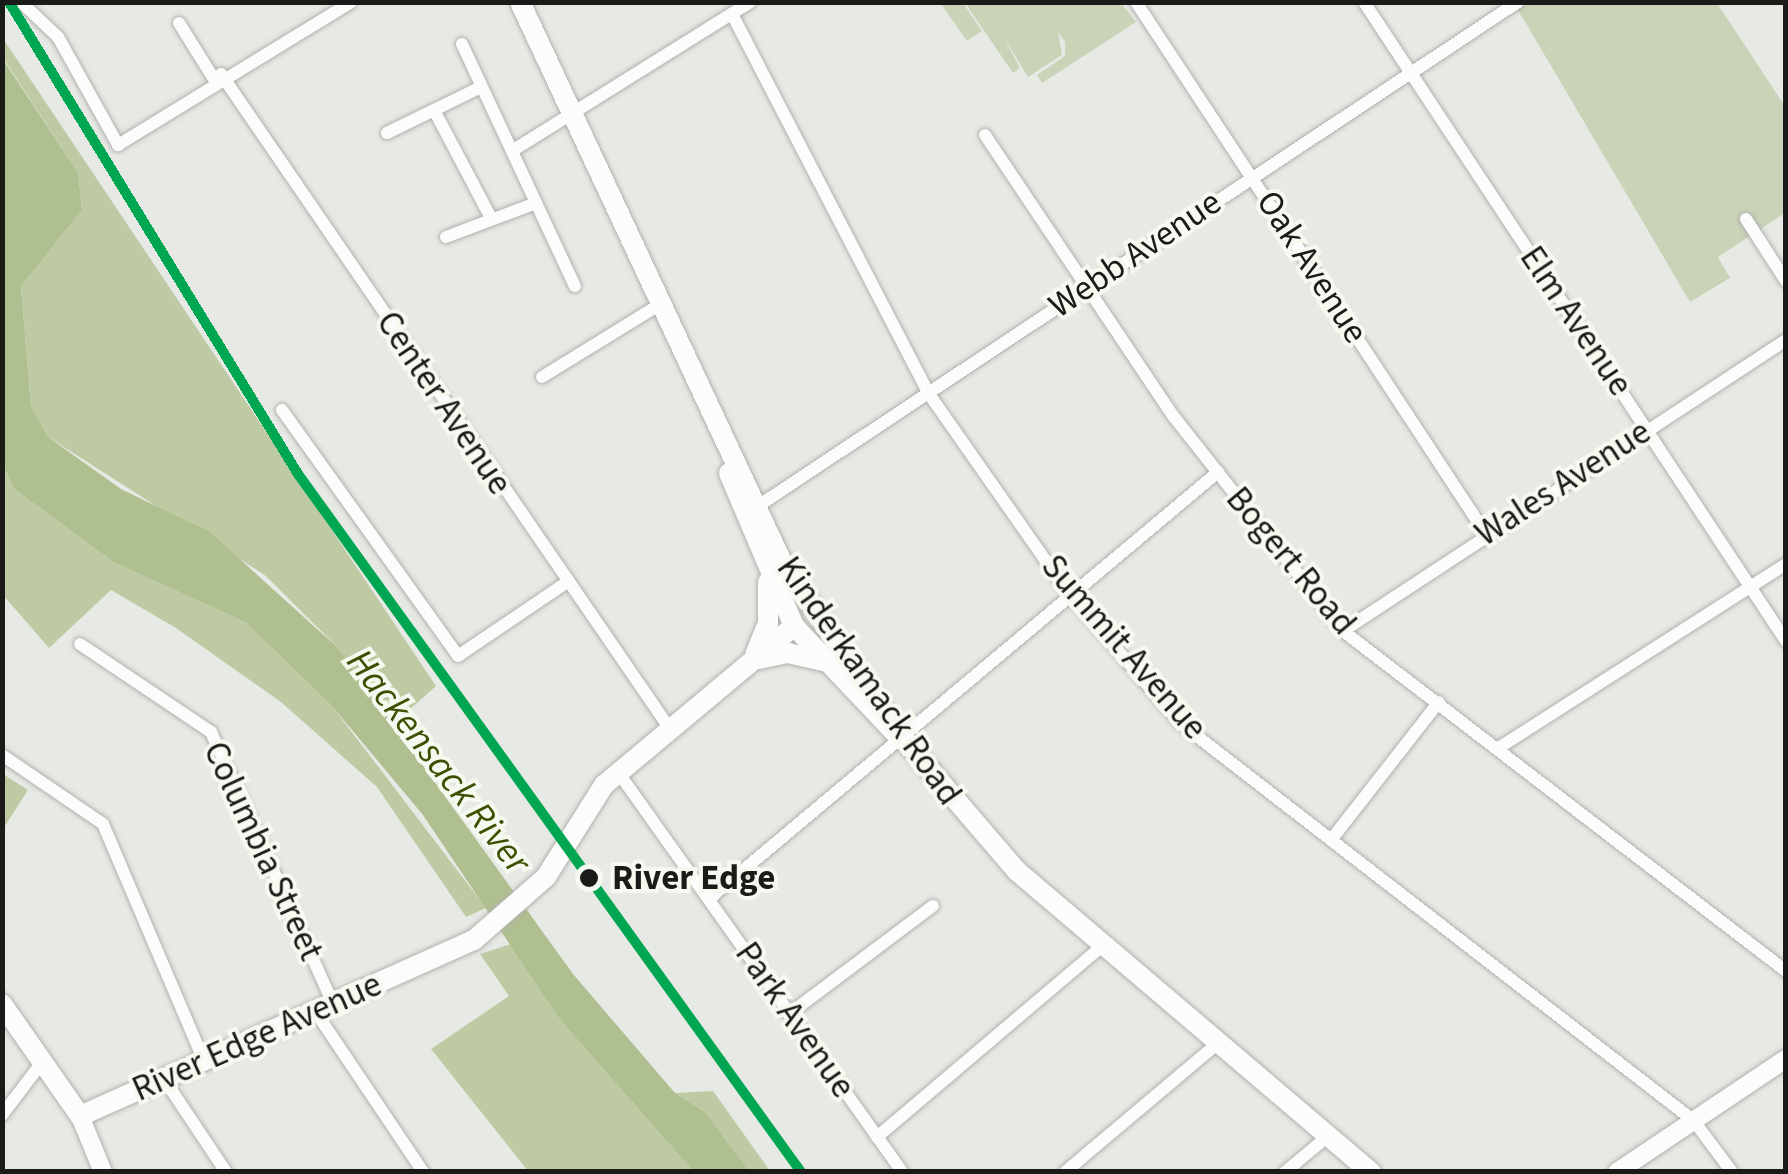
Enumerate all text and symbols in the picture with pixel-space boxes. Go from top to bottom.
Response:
street label: Webb Avenue [1041,181,1229,327]
street label: Oak Avenue [1247,183,1377,351]
street label: Elm Avenue [1511,238,1641,404]
street label: Center Avenue [367,303,521,503]
street label: Wales Avenue [1468,411,1658,555]
street label: Bogert Road [1217,478,1365,644]
street label: Summit Avenue [1032,546,1216,748]
street label: Kinderkamack Road [768,549,970,813]
water label: Hackensack River [336,641,540,883]
street label: Columbia Street [194,735,332,967]
place label: River Edge [612,857,775,899]
marker: River Edge [576,865,602,891]
street label: Park Avenue [726,934,864,1106]
street label: River Edge Avenue [126,963,388,1111]

